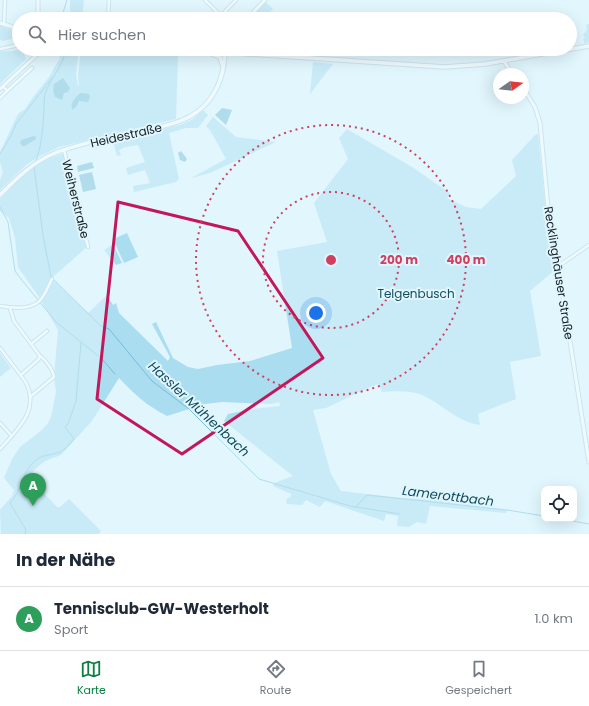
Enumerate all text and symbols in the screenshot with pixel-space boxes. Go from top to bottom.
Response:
search box [12,12,577,56]
icon: search [26,23,48,45]
text: Hier suchen [58,24,146,45]
north arrow [493,68,529,104]
street label: Heidestraße [88,118,164,152]
street label: Weiherstraße [58,158,94,240]
street label: Recklinghäuser Straße [540,205,578,341]
text: 200 m [380,251,418,268]
text: 400 m [446,251,486,268]
centre of rings [324,253,338,267]
park label: Telgenbusch [377,285,455,302]
your location [306,303,326,323]
water label: Hassler Mühlenbach [144,357,254,461]
pin: A [20,473,46,506]
water label: Lamerottbach [401,481,495,511]
map controls [541,486,577,522]
button: locate [541,486,577,522]
text: In der Nähe [16,548,115,572]
text: Tennisclub-GW-Westerholt [54,598,269,619]
text: A [24,609,34,628]
text: 1.0 km [534,609,573,628]
text: Sport [54,620,88,639]
tab: Karte [77,658,106,699]
tab: Route [260,658,291,699]
tab: Gespeichert [445,658,512,699]

